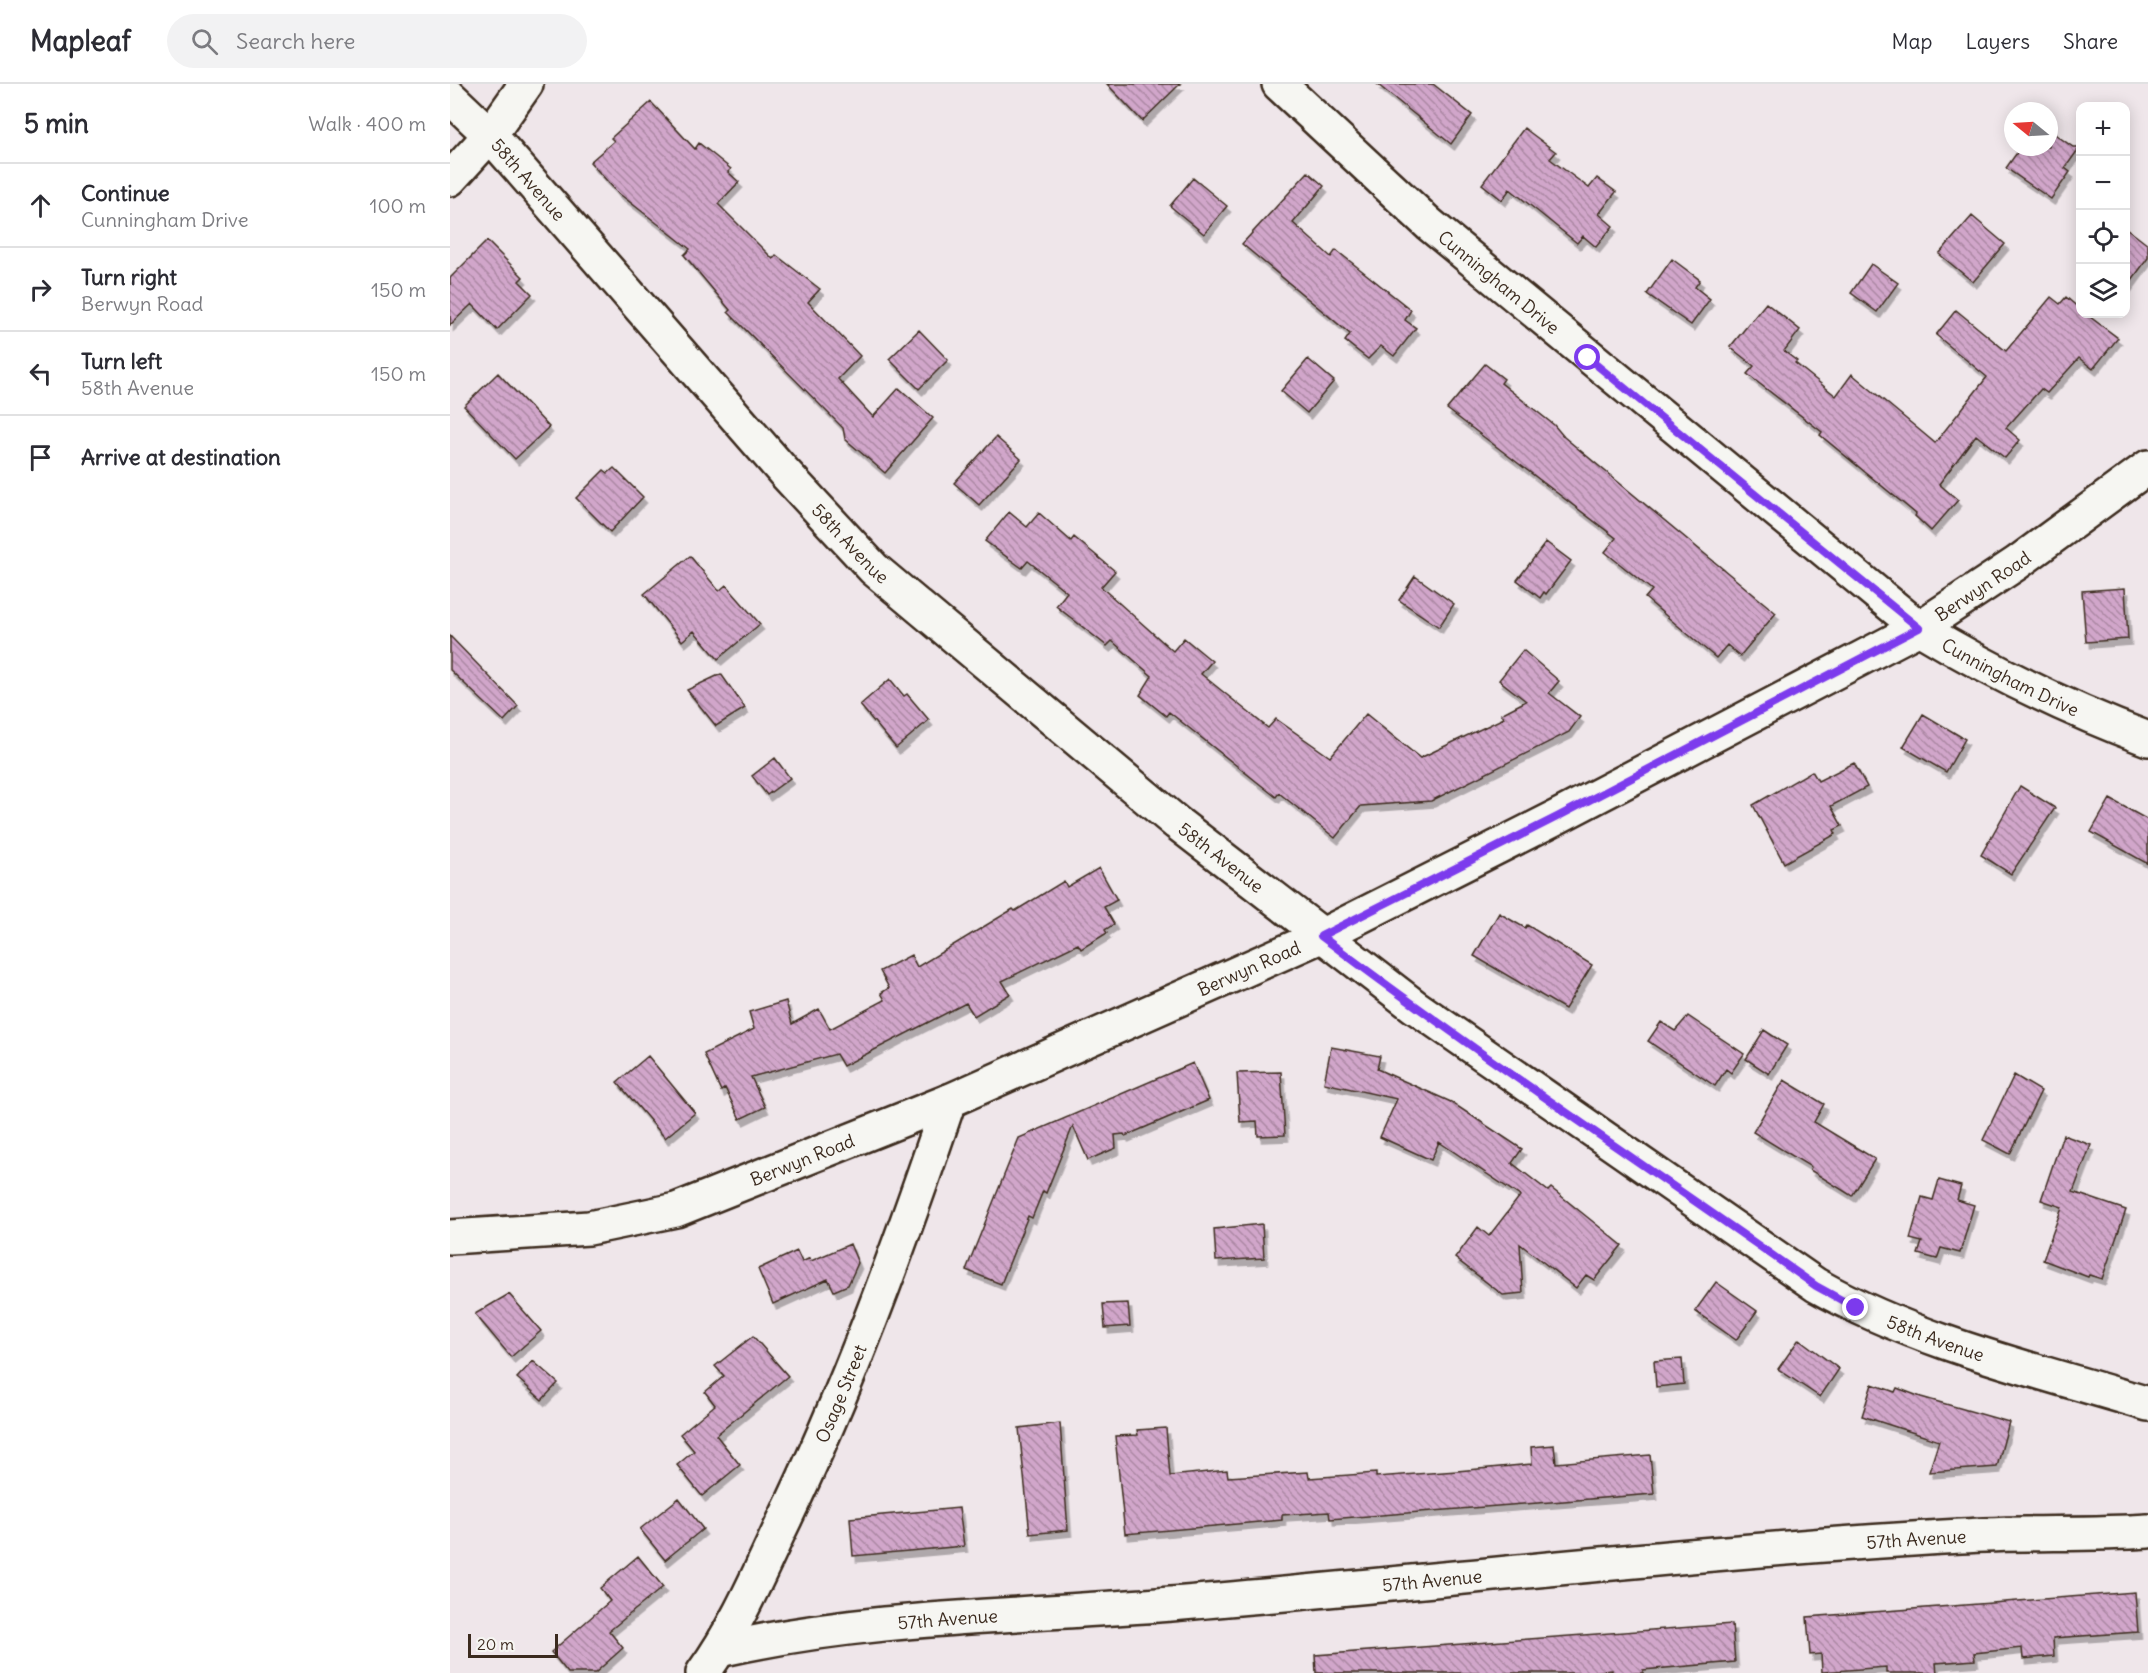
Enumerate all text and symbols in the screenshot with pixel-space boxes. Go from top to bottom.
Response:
search box [167,14,587,68]
text: Mapleaf [30,23,131,59]
icon: search [188,25,221,58]
text: Search here [236,27,355,55]
text: Map [1892,28,1932,55]
text: Layers [1965,28,2030,55]
text: Share [2063,28,2118,55]
north arrow [2004,102,2058,156]
map controls [2076,102,2130,318]
button: + [2076,102,2130,156]
text: 5 min [24,107,89,140]
text: Walk · 400 m [308,111,426,136]
street label: 58th Avenue [487,133,571,225]
button: − [2076,156,2130,210]
text: Continue [81,179,170,207]
icon: ahead [24,189,57,222]
text: 100 m [369,193,426,218]
text: Cunningham Drive [81,207,248,232]
button: locate [2076,210,2130,264]
street label: Cunningham Drive [1434,225,1565,339]
text: Turn right [81,263,177,291]
button: layers [2076,264,2130,318]
icon: right [24,273,57,306]
text: 150 m [371,277,426,302]
text: Berwyn Road [81,291,203,316]
route start [1574,344,1600,370]
text: Turn left [81,347,162,375]
icon: left [24,357,57,390]
text: 150 m [371,361,426,386]
text: 58th Avenue [81,375,194,400]
icon: arrive [24,441,57,474]
text: Arrive at destination [81,443,281,471]
street label: 58th Avenue [807,498,894,588]
street label: Berwyn Road [1930,545,2035,626]
street label: Cunningham Drive [1938,632,2083,721]
street label: 58th Avenue [1174,817,1269,897]
street label: Berwyn Road [1194,935,1304,1001]
street label: Berwyn Road [747,1128,858,1191]
route end [1842,1294,1868,1320]
street label: 58th Avenue [1884,1310,1987,1366]
street label: Osage Street [810,1341,871,1446]
street label: 57th Avenue [1865,1524,1967,1554]
street label: 57th Avenue [1381,1564,1483,1596]
street label: 57th Avenue [897,1604,998,1634]
scale bar [468,1631,558,1658]
text: 20 m [477,1634,514,1654]

